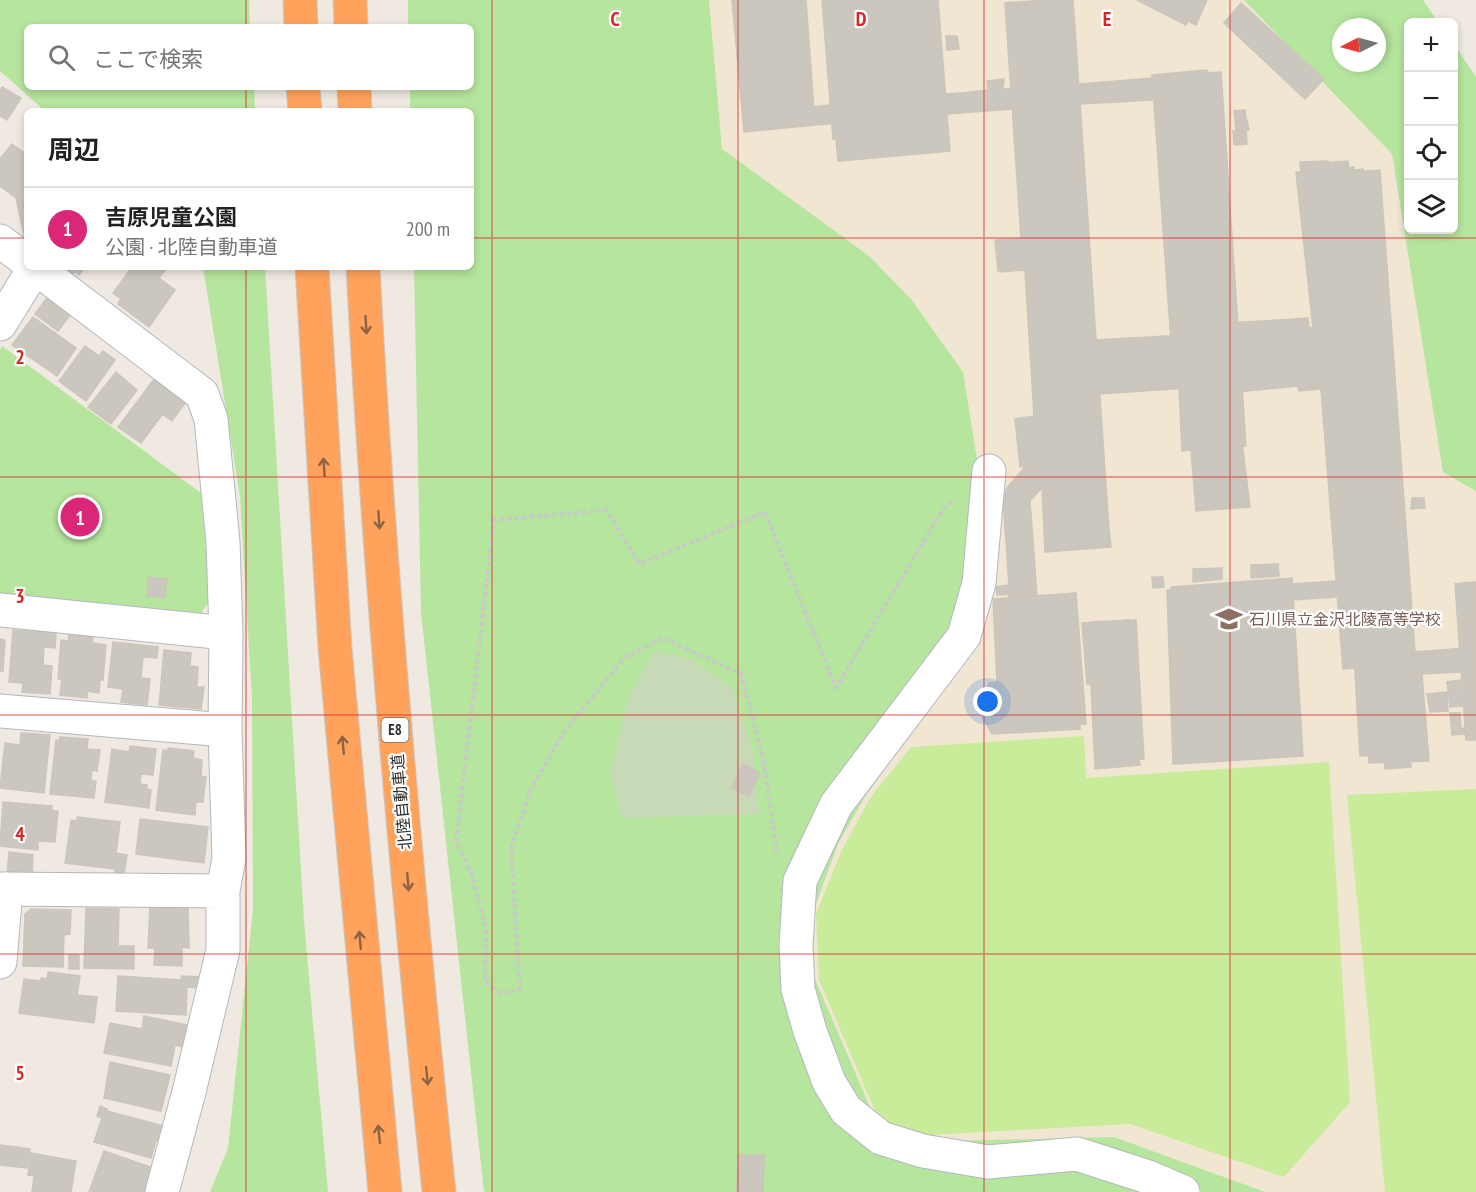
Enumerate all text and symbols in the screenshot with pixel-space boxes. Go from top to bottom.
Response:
text: C [610,6,620,32]
text: D [856,6,867,32]
text: E [1103,6,1111,32]
north arrow [1332,18,1386,72]
map controls [1404,18,1458,234]
button: + [1404,18,1458,72]
search box [24,24,474,90]
icon: search [45,41,78,74]
text: ここで検索 [93,45,203,73]
button: − [1404,72,1458,126]
button: locate [1404,126,1458,180]
text: 周辺 [48,133,100,166]
button: layers [1404,180,1458,234]
text: 吉原児童公園 [105,203,237,231]
text: 1 [63,216,72,242]
text: 200 m [406,216,450,242]
text: 公園 · 北陸自動車道 [105,234,278,260]
one-way arrow [361,315,372,335]
text: 2 [15,344,25,370]
one-way arrow [318,458,329,478]
pin: 1 [60,494,100,540]
one-way arrow [374,510,385,529]
text: 3 [15,583,25,609]
school or university icon: 石川県立金沢北陵高等学校 [1214,604,1244,634]
place label: 石川県立金沢北陵高等学校 [1249,609,1441,629]
your location [973,687,1002,716]
road number: E8 [382,718,408,742]
one-way arrow [338,736,349,756]
street label: 北陸自動車道 [387,753,415,851]
text: 4 [15,821,25,847]
one-way arrow [403,871,414,891]
one-way arrow [355,930,366,950]
text: 5 [15,1060,25,1086]
one-way arrow [422,1065,433,1085]
one-way arrow [373,1124,384,1144]

